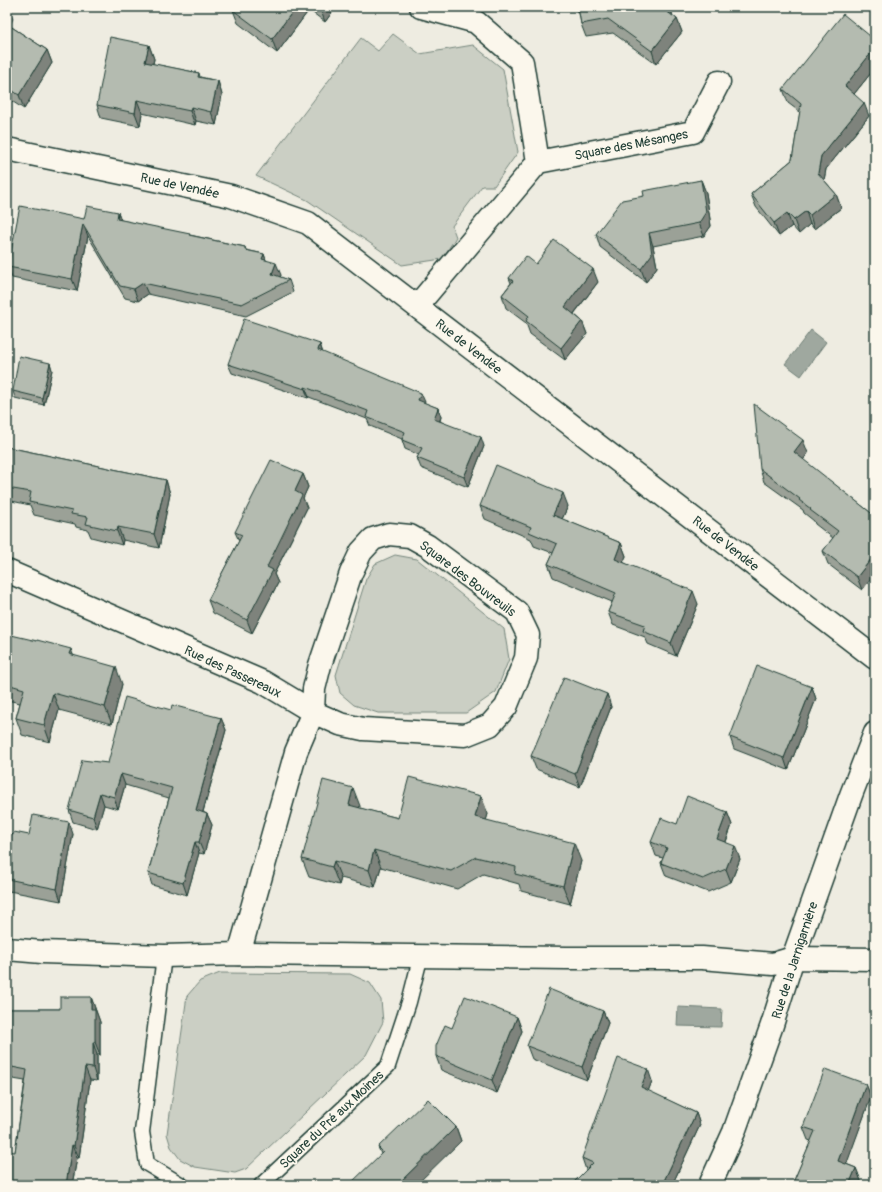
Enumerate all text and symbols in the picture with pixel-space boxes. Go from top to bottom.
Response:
street label: Square des Mésanges [573,126,689,164]
street label: Rue de Vendée [139,170,221,202]
street label: Rue de Vendée [432,316,505,378]
street label: Rue de Vendée [689,513,762,575]
street label: Square des Bouvreuils [416,537,519,620]
street label: Rue des Passereaux [182,642,284,701]
street label: Rue de la Jarnigarnière [768,899,822,1021]
street label: Square du Pré aux Moines [276,1067,387,1172]

